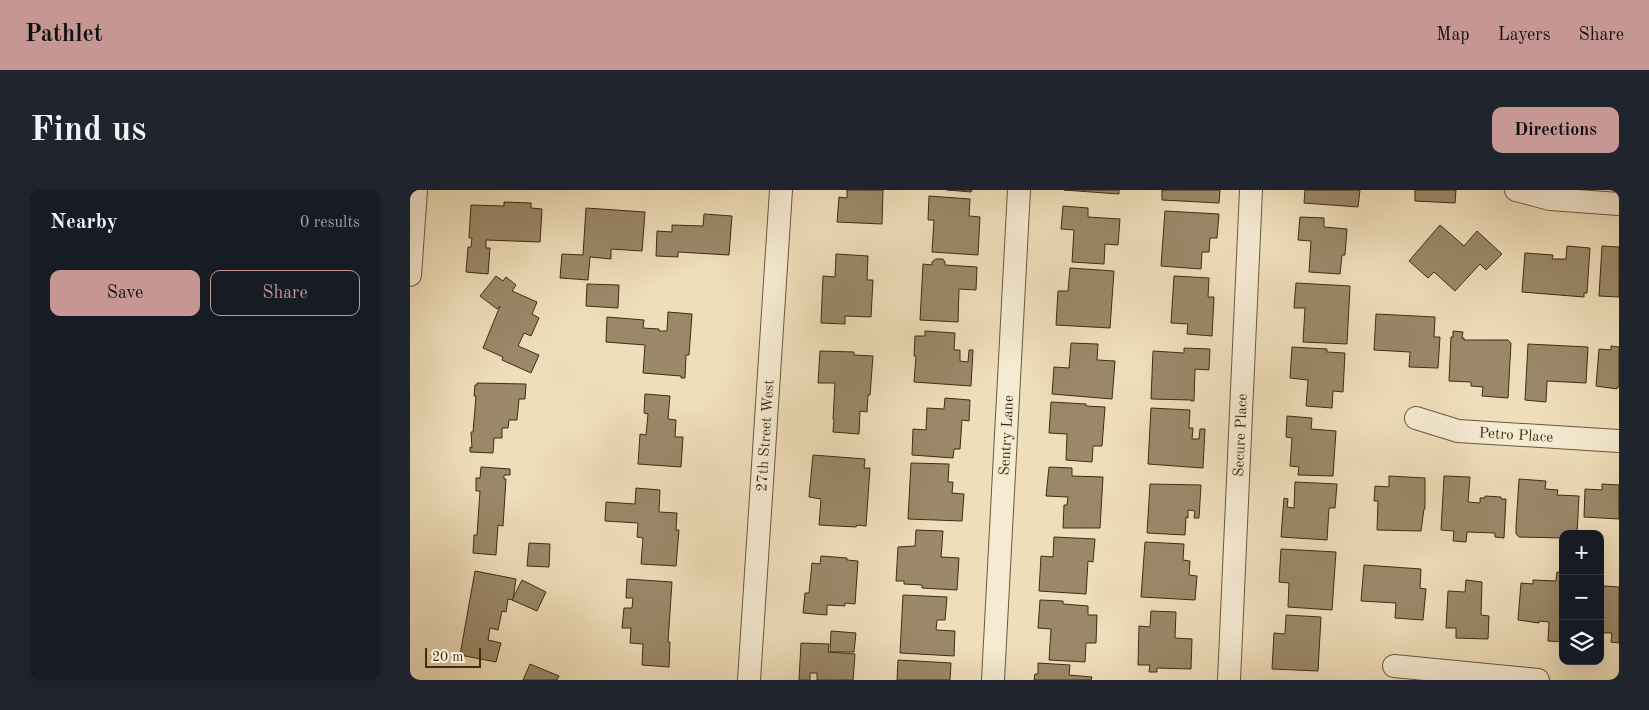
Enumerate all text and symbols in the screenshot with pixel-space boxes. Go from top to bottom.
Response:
text: Pathlet [25,23,103,47]
text: Map [1436,26,1470,44]
text: Layers [1498,26,1550,44]
text: Share [1578,26,1624,44]
button: Directions [1492,107,1619,153]
text: Find us [30,113,146,148]
text: Nearby [50,212,118,233]
text: 0 results [300,215,360,231]
button: Save [50,270,200,316]
button: Share [210,270,360,316]
street label: 27th Street West [755,379,778,492]
street label: Secure Place [1232,393,1251,477]
street label: Sentry Lane [998,395,1017,476]
street label: Petro Place [1478,426,1554,446]
map controls [1559,530,1604,665]
button: + [1559,530,1604,575]
button: − [1559,575,1604,620]
button: layers [1559,620,1604,665]
scale bar [425,645,481,668]
text: 20 m [432,650,463,664]

